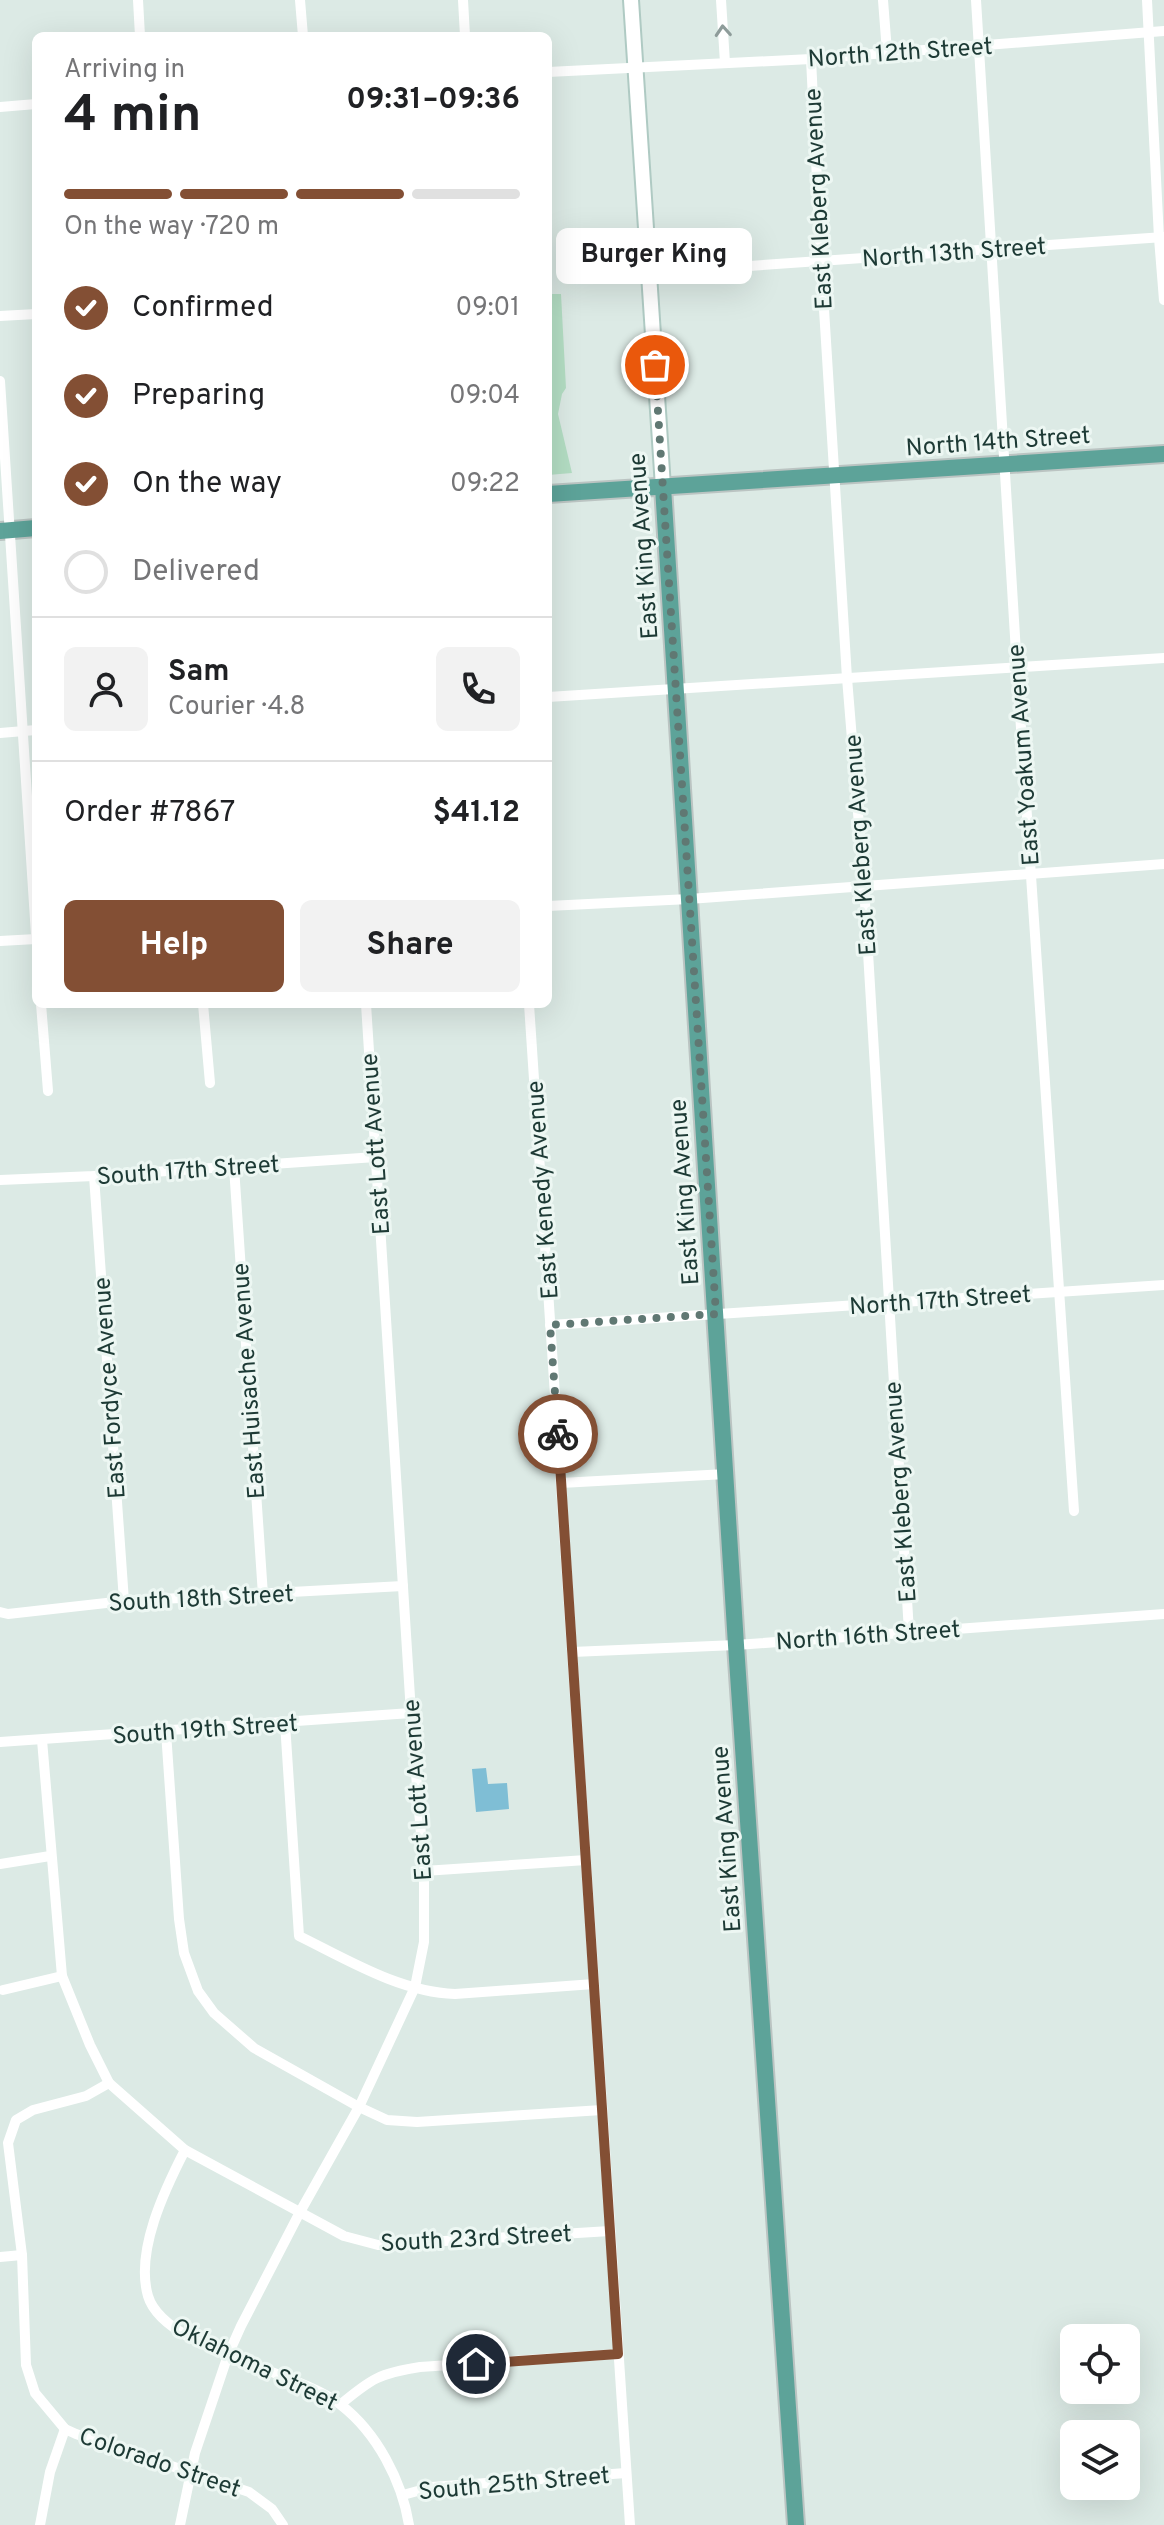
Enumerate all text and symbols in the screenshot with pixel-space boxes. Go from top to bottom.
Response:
one-way arrow [715,25,732,38]
street label: North 12th Street [807,33,994,75]
text: Arriving in [64,54,185,87]
text: 09:31–09:36 [346,82,520,119]
text: 4 min [64,84,201,150]
street label: East Kleberg Avenue [799,87,841,310]
text: On the way · 720 m [64,211,279,244]
callout: Burger King [557,229,753,285]
street label: North 13th Street [861,233,1047,275]
text: Burger King [581,239,727,272]
icon: check [64,286,108,330]
text: Confirmed [132,290,274,327]
text: 09:01 [456,292,520,325]
pin [621,331,689,399]
icon: bag [633,343,677,387]
icon: check [64,374,108,418]
text: Preparing [132,378,265,415]
text: 09:04 [449,380,520,413]
street label: North 14th Street [905,422,1091,464]
street label: East King Avenue [624,452,666,640]
icon: check [64,462,108,506]
text: On the way [132,466,282,503]
text: 09:22 [450,468,520,501]
text: Delivered [132,554,260,591]
street label: East Yoakum Avenue [1002,643,1048,867]
button: person [64,647,148,731]
button: phone [436,647,520,731]
text: Sam [168,654,230,691]
text: Courier · 4.8 [168,691,305,724]
street label: East Kleberg Avenue [839,733,885,957]
text: Order #7867 [64,795,236,832]
text: $41.12 [433,795,520,832]
button: Help [64,900,284,992]
button: Share [300,900,520,992]
street label: East Lott Avenue [356,1052,398,1236]
street label: East Kenedy Avenue [521,1079,567,1300]
street label: East King Avenue [665,1098,707,1286]
street label: South 17th Street [96,1151,281,1193]
street label: East Huisache Avenue [227,1262,273,1500]
street label: East Fordyce Avenue [88,1276,134,1500]
street label: North 17th Street [848,1281,1032,1323]
street label: East Kleberg Avenue [879,1380,925,1604]
courier [518,1394,598,1474]
icon: bike [536,1412,580,1456]
street label: South 18th Street [108,1580,295,1620]
street label: North 16th Street [775,1616,961,1658]
street label: East Lott Avenue [398,1698,440,1882]
street label: South 19th Street [111,1710,299,1752]
street label: East King Avenue [707,1745,749,1933]
street label: South 23rd Street [380,2220,573,2260]
street label: Oklahoma Street [166,2313,342,2419]
map controls [1060,2324,1140,2500]
button: locate [1060,2324,1140,2404]
pin [442,2330,510,2398]
icon: home [454,2342,498,2386]
button: layers [1060,2420,1140,2500]
street label: Colorado Street [75,2422,244,2506]
street label: South 25th Street [417,2462,611,2508]

